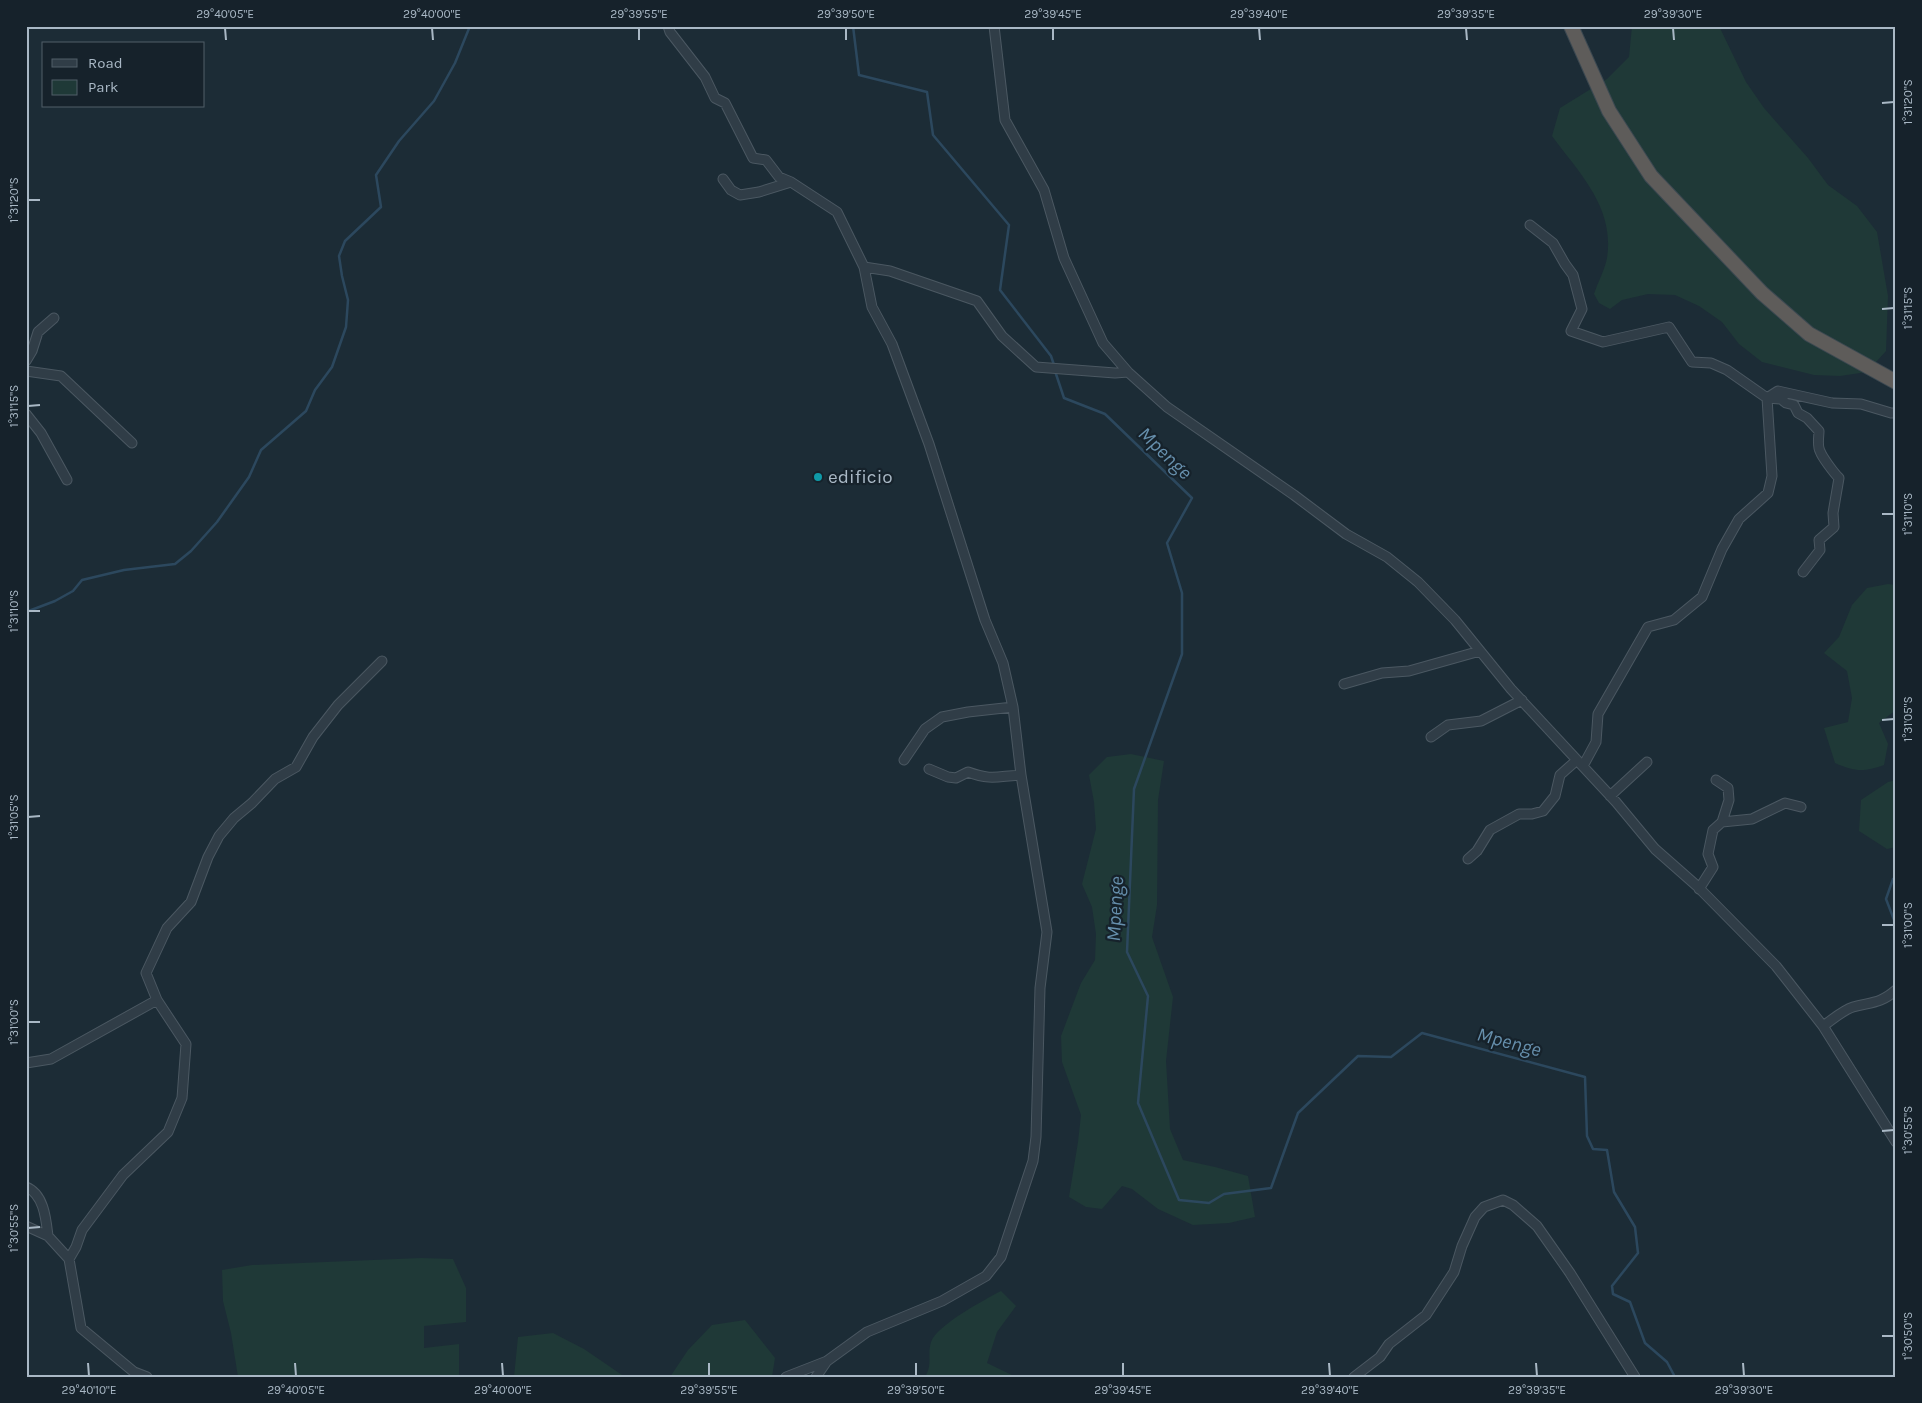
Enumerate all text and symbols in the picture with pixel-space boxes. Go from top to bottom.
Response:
text: 29°40'05"E [196,7,254,21]
text: 29°40'00"E [403,7,461,21]
text: 29°39'55"E [610,7,668,21]
text: 29°39'50"E [817,7,875,21]
text: 29°39'45"E [1024,7,1082,21]
text: 29°39'40"E [1230,7,1288,21]
text: 29°39'35"E [1437,7,1495,21]
text: 29°39'30"E [1644,7,1702,21]
legend [42,42,205,108]
text: Road [88,54,123,72]
text: Park [88,78,118,96]
text: 1°31'20"S [1901,79,1915,125]
text: 1°31'20"S [7,177,21,223]
text: 1°31'15"S [1901,287,1915,329]
text: 1°31'15"S [7,385,21,427]
water label: Mpenge [1133,422,1197,484]
place label: edificio [828,466,893,488]
marker: edificio [812,471,824,483]
text: 1°31'10"S [1901,493,1915,535]
text: 1°31'10"S [7,590,21,632]
text: 1°31'05"S [1901,696,1915,742]
text: 1°31'05"S [7,794,21,840]
water label: Mpenge [1102,876,1128,942]
text: 1°31'00"S [1901,902,1915,948]
text: 1°31'00"S [7,999,21,1045]
water label: Mpenge [1474,1022,1544,1062]
text: 1°30'55"S [1901,1106,1915,1154]
text: 1°30'55"S [7,1204,21,1252]
text: 1°30'50"S [1901,1312,1915,1360]
text: 29°40'10"E [62,1383,116,1397]
text: 29°40'05"E [267,1383,325,1397]
text: 29°40'00"E [474,1383,532,1397]
text: 29°39'55"E [680,1383,738,1397]
text: 29°39'50"E [887,1383,945,1397]
text: 29°39'45"E [1094,1383,1152,1397]
text: 29°39'40"E [1301,1383,1359,1397]
text: 29°39'35"E [1508,1383,1566,1397]
text: 29°39'30"E [1715,1383,1773,1397]

